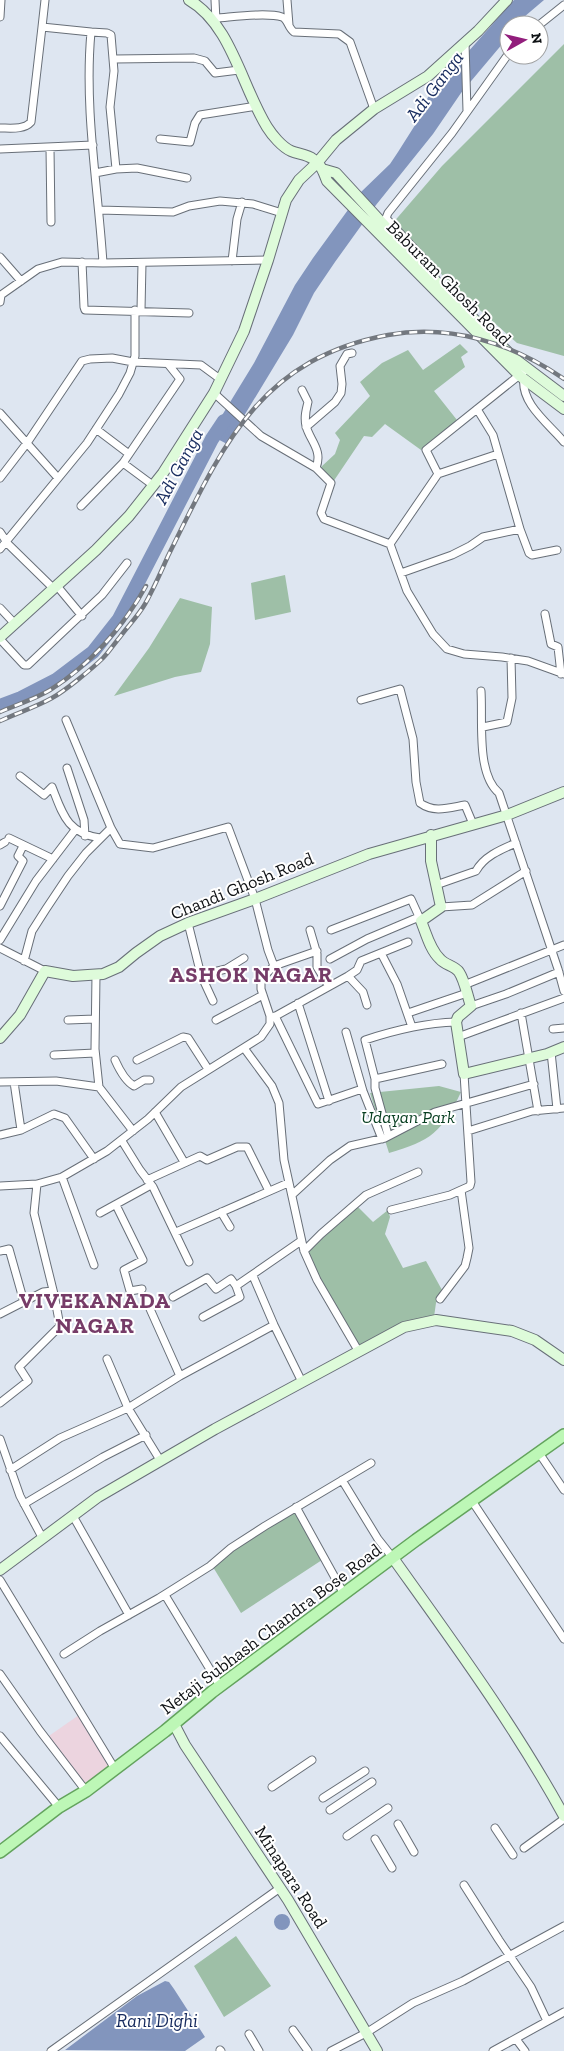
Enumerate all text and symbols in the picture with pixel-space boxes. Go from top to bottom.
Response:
north arrow [499,15,549,65]
text: N [527,32,546,45]
water label: Adi Ganga [400,47,468,127]
street label: Baburam Ghosh Road [382,216,516,350]
water label: Adi Ganga [149,425,208,509]
street label: Chandi Ghosh Road [167,847,317,925]
district label: ASHOK NAGAR [169,961,333,988]
park label: Udayan Park [361,1106,455,1128]
district label: VIVEKANADA NAGAR [19,1287,171,1339]
street label: Netaji Subhash Chandra Bose Road [156,1539,386,1719]
street label: Minapara Road [250,1822,332,1932]
water label: Rani Dighi [116,2009,198,2032]

